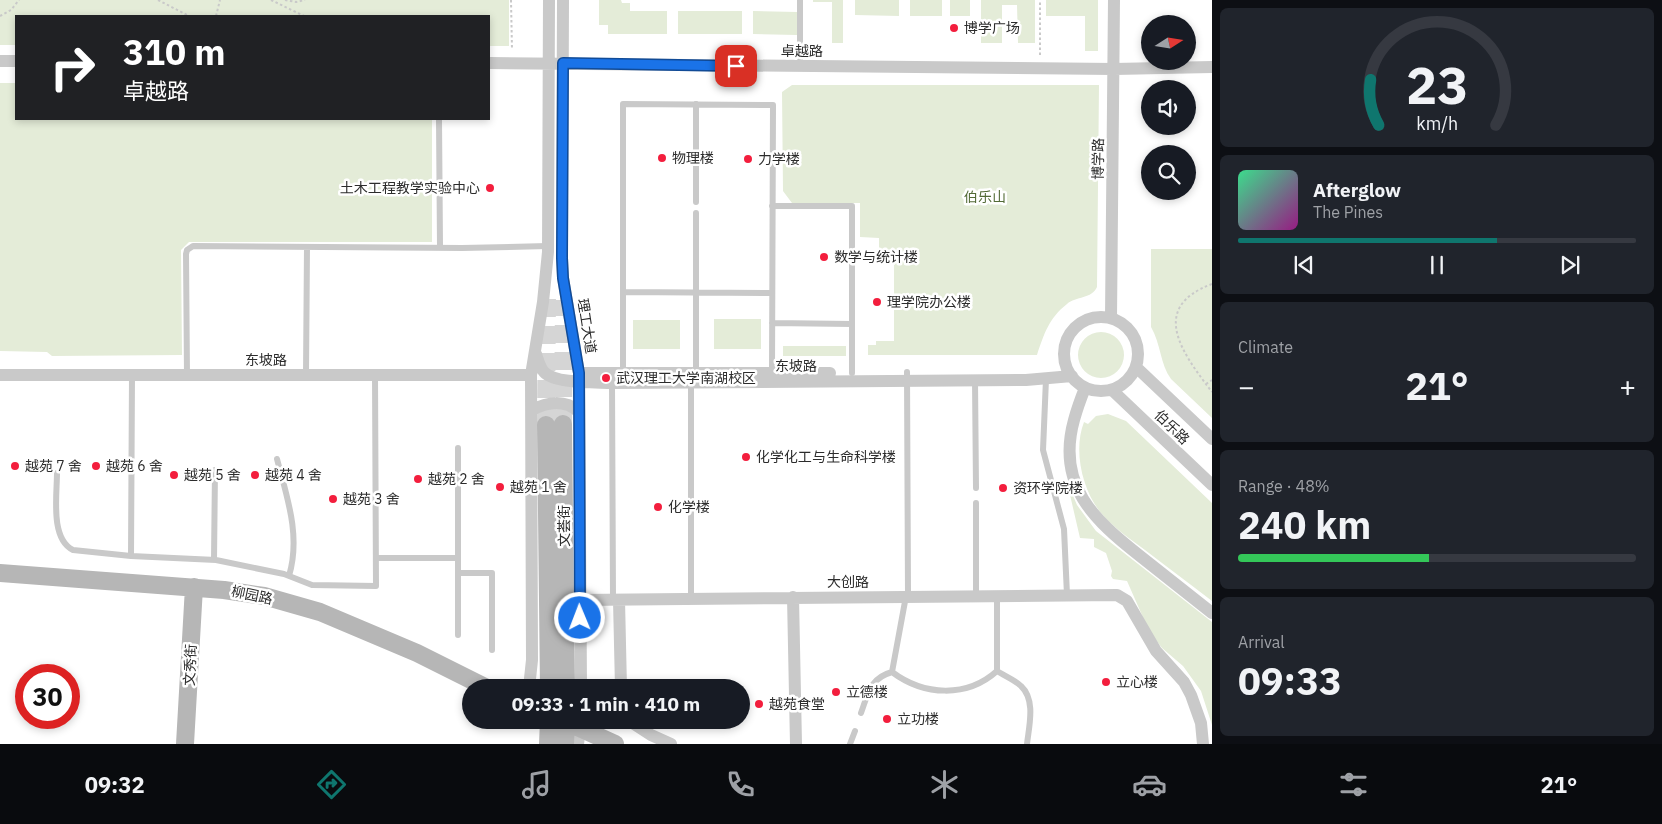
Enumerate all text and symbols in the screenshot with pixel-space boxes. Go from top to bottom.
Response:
north arrow [1141,15,1196,70]
map controls [1141,15,1196,200]
place label: 博学广场 [964,19,1020,37]
marker: 博学广场 [948,22,960,34]
text: 310 m [123,29,226,75]
icon: right [40,35,105,100]
street label: 卓越路 [781,42,823,60]
pin [715,45,757,87]
text: 23 [1406,51,1468,118]
icon: arrive [722,52,750,80]
text: 卓越路 [123,76,189,105]
button: sound [1141,80,1196,135]
text: km/h [1416,112,1458,135]
street label: 博学路 [1089,138,1107,180]
button: search [1141,145,1196,200]
place label: 物理楼 [672,149,714,167]
place label: 力学楼 [758,150,800,168]
marker: 物理楼 [656,152,668,164]
marker: 力学楼 [742,153,754,165]
text: Afterglow [1313,178,1401,202]
place label: 土木工程教学实验中心 [340,179,480,197]
marker: 土木工程教学实验中心 [484,182,496,194]
park label: 伯乐山 [964,188,1006,206]
text: The Pines [1313,202,1383,222]
place label: 数学与统计楼 [834,248,918,266]
marker: 数学与统计楼 [818,251,830,263]
icon: previous [1290,251,1318,279]
icon: pause [1423,251,1451,279]
icon: next [1556,251,1584,279]
place label: 理学院办公楼 [887,293,971,311]
marker: 理学院办公楼 [871,296,883,308]
street label: 理工大道 [574,297,600,355]
text: Climate [1238,337,1293,357]
street label: 东坡路 [245,351,287,369]
street label: 东坡路 [775,357,817,375]
text: 21° [1405,361,1469,410]
text: − [1238,368,1255,405]
text: + [1619,368,1636,405]
place label: 武汉理工大学南湖校区 [616,369,756,387]
marker: 武汉理工大学南湖校区 [600,372,612,384]
street label: 伯乐路 [1151,406,1193,448]
place label: 化学化工与生命科学楼 [756,448,896,466]
marker: 化学化工与生命科学楼 [740,451,752,463]
place label: 越苑 7 舍 [25,457,82,475]
place label: 越苑 6 舍 [106,457,163,475]
marker: 越苑 7 舍 [9,460,21,472]
marker: 越苑 6 舍 [90,460,102,472]
place label: 越苑 5 舍 [184,466,241,484]
place label: 越苑 4 舍 [265,466,322,484]
marker: 越苑 5 舍 [168,469,180,481]
marker: 越苑 4 舍 [249,469,261,481]
place label: 越苑 2 舍 [428,470,485,488]
marker: 越苑 2 舍 [412,473,424,485]
text: Range · 48% [1238,476,1330,496]
place label: 越苑 1 舍 [510,478,567,496]
place label: 资环学院楼 [1013,479,1083,497]
marker: 越苑 1 舍 [494,481,506,493]
marker: 资环学院楼 [997,482,1009,494]
place label: 越苑 3 舍 [343,490,400,508]
marker: 越苑 3 舍 [327,493,339,505]
place label: 化学楼 [668,498,710,516]
text: 240 km [1238,500,1371,549]
marker: 化学楼 [652,501,664,513]
street label: 文荟街 [555,505,573,547]
street label: 大创路 [827,573,869,591]
street label: 柳园路 [230,582,274,608]
position arrow [553,591,605,643]
text: Arrival [1238,632,1285,652]
street label: 文秀街 [180,644,200,686]
text: 09:33 [1238,656,1342,705]
speed limit sign: 30 [15,664,80,729]
place label: 立心楼 [1116,673,1158,691]
marker: 立心楼 [1100,676,1112,688]
place label: 立德楼 [846,683,888,701]
marker: 立德楼 [830,686,842,698]
text: 09:33 · 1 min · 410 m [512,692,700,716]
place label: 越苑食堂 [769,695,825,713]
marker: 越苑食堂 [753,698,765,710]
place label: 立功楼 [897,710,939,728]
marker: 立功楼 [881,713,893,725]
icon: directions [314,767,349,802]
icon: music [519,767,554,802]
icon: phone [723,767,758,802]
icon: climate [927,767,962,802]
icon: car [1132,767,1167,802]
icon: filters [1336,767,1371,802]
text: 09:32 [85,770,145,799]
text: 21° [1540,770,1577,799]

